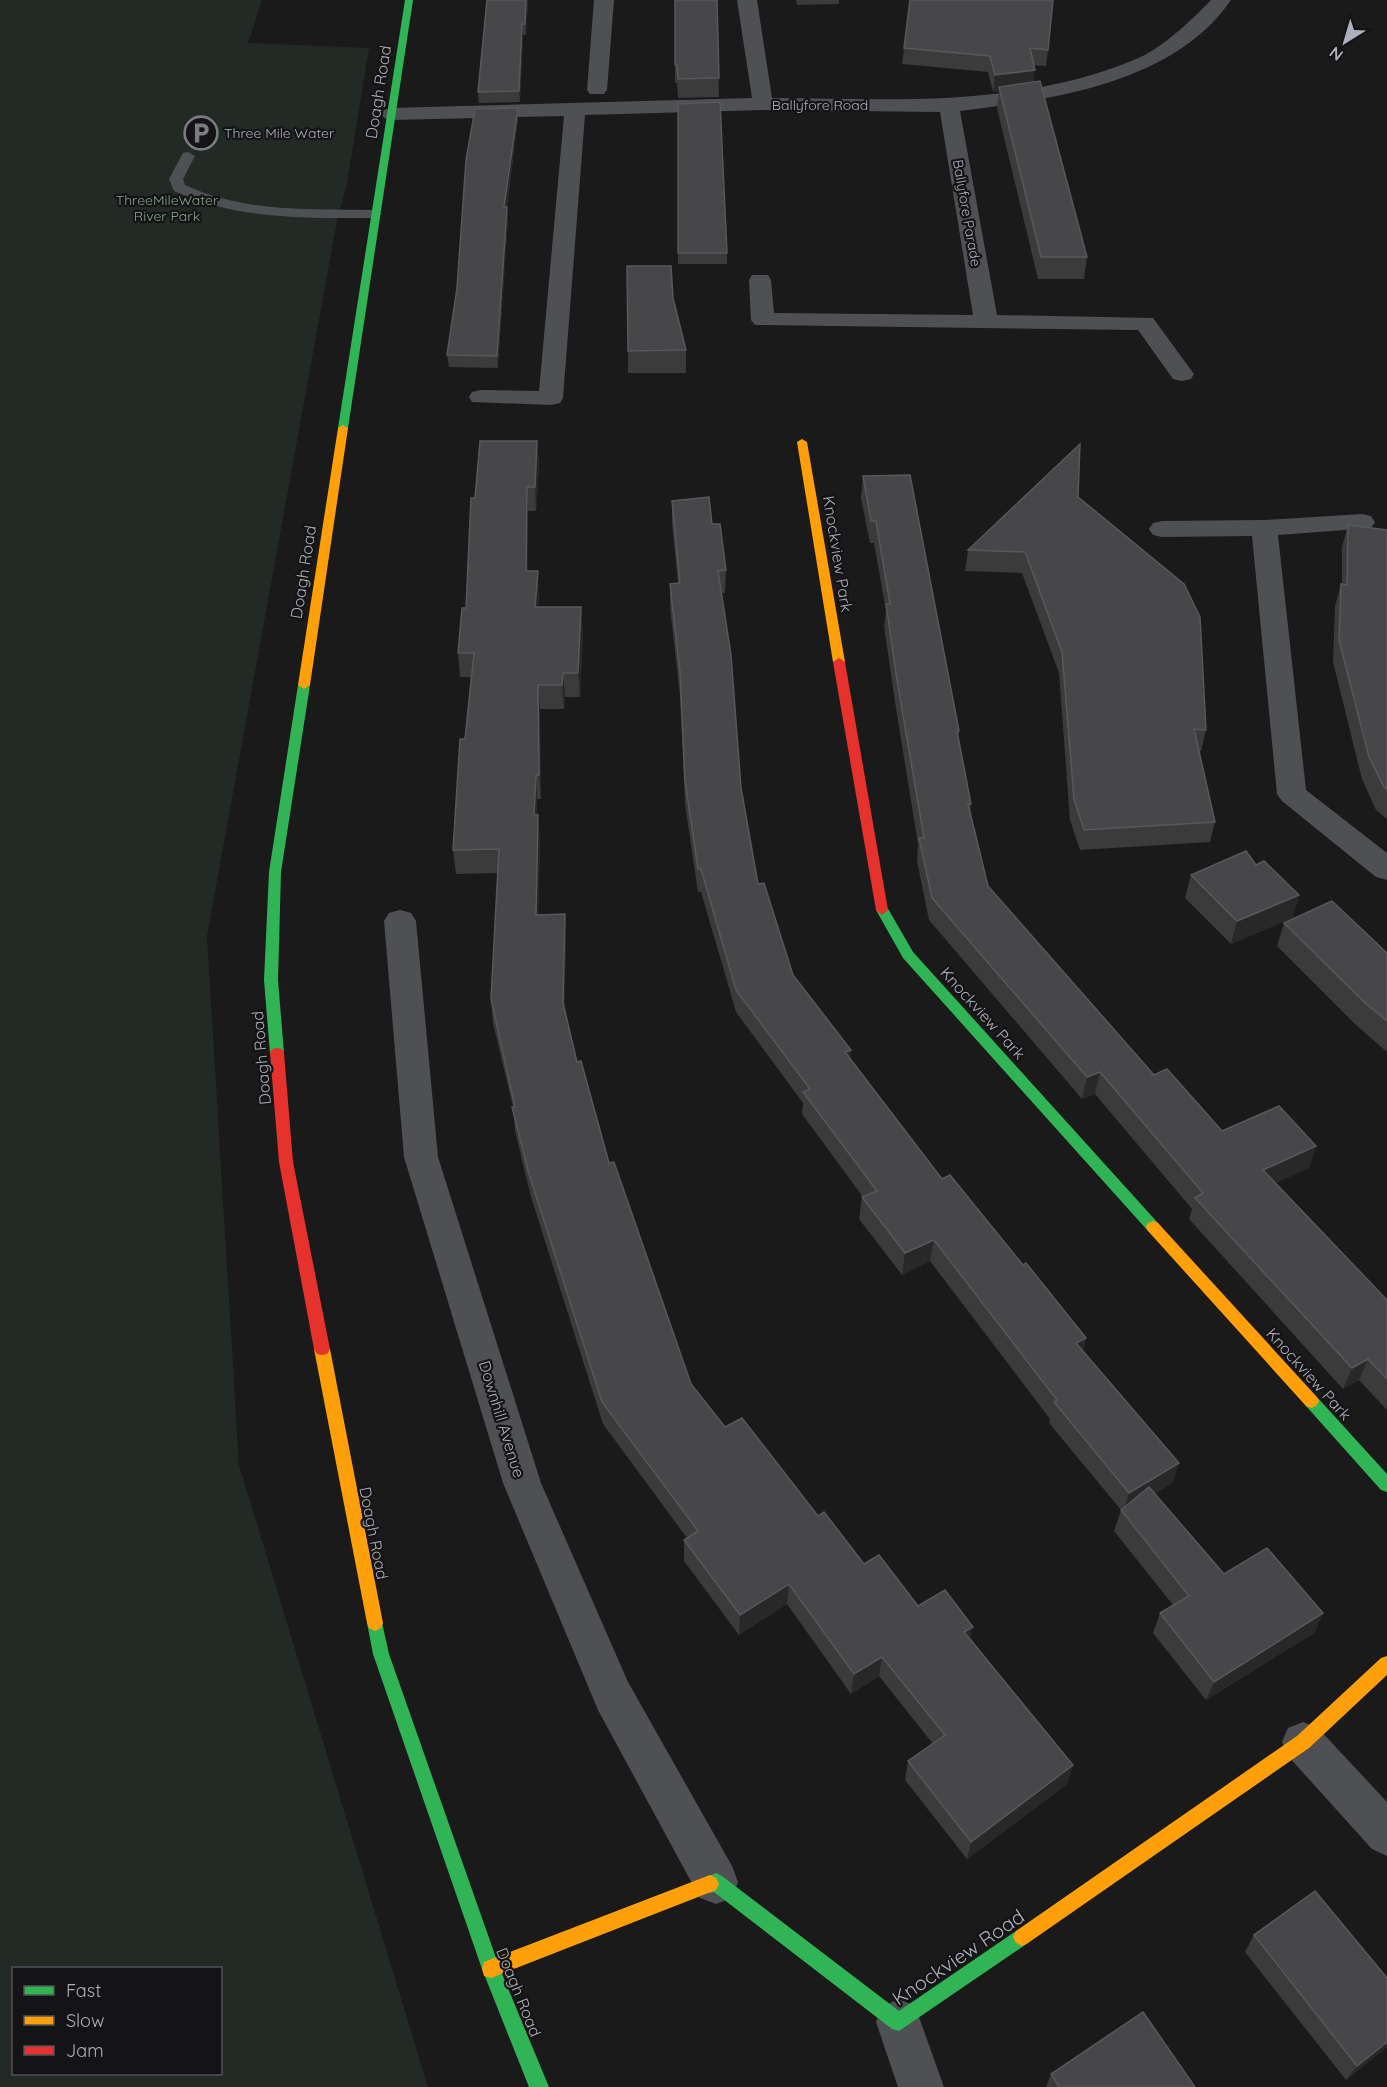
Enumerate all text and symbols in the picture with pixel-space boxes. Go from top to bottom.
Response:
north arrow [1315,12,1375,72]
text: N [1325,42,1347,66]
street label: Doagh Road [361,44,395,140]
street label: Ballyfore Road [772,96,868,114]
parking icon: Three Mile Water [183,115,219,151]
place label: Three Mile Water [224,124,335,142]
street label: Ballyfore Parade [949,158,985,268]
park label: ThreeMileWater River Park [116,191,219,225]
street label: Knockview Park [819,494,857,614]
street label: Doagh Road [286,524,320,620]
street label: Knockview Park [936,963,1030,1063]
street label: Doagh Road [247,1010,275,1106]
street label: Knockview Park [1262,1324,1356,1424]
street label: Downhill Avenue [475,1358,529,1480]
street label: Doagh Road [355,1485,393,1581]
street label: Knockview Road [887,1903,1029,2011]
street label: Doagh Road [492,1945,546,2039]
legend [12,1967,222,2075]
text: Fast [66,1979,101,2002]
text: Slow [66,2009,104,2032]
text: Jam [66,2039,104,2062]

